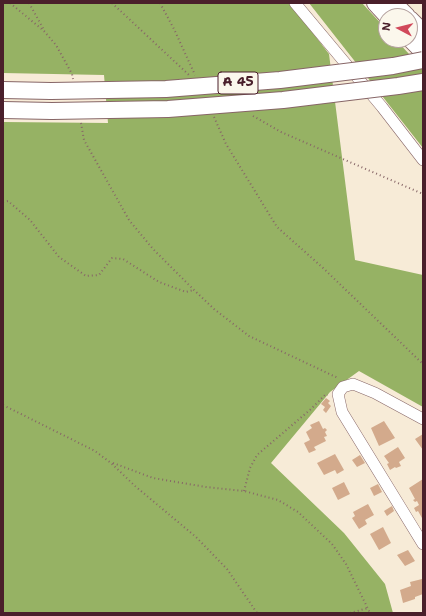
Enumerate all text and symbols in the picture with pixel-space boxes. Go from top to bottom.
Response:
north arrow [378,8,418,48]
text: N [379,21,395,32]
road number: A 45 [218,72,258,94]

